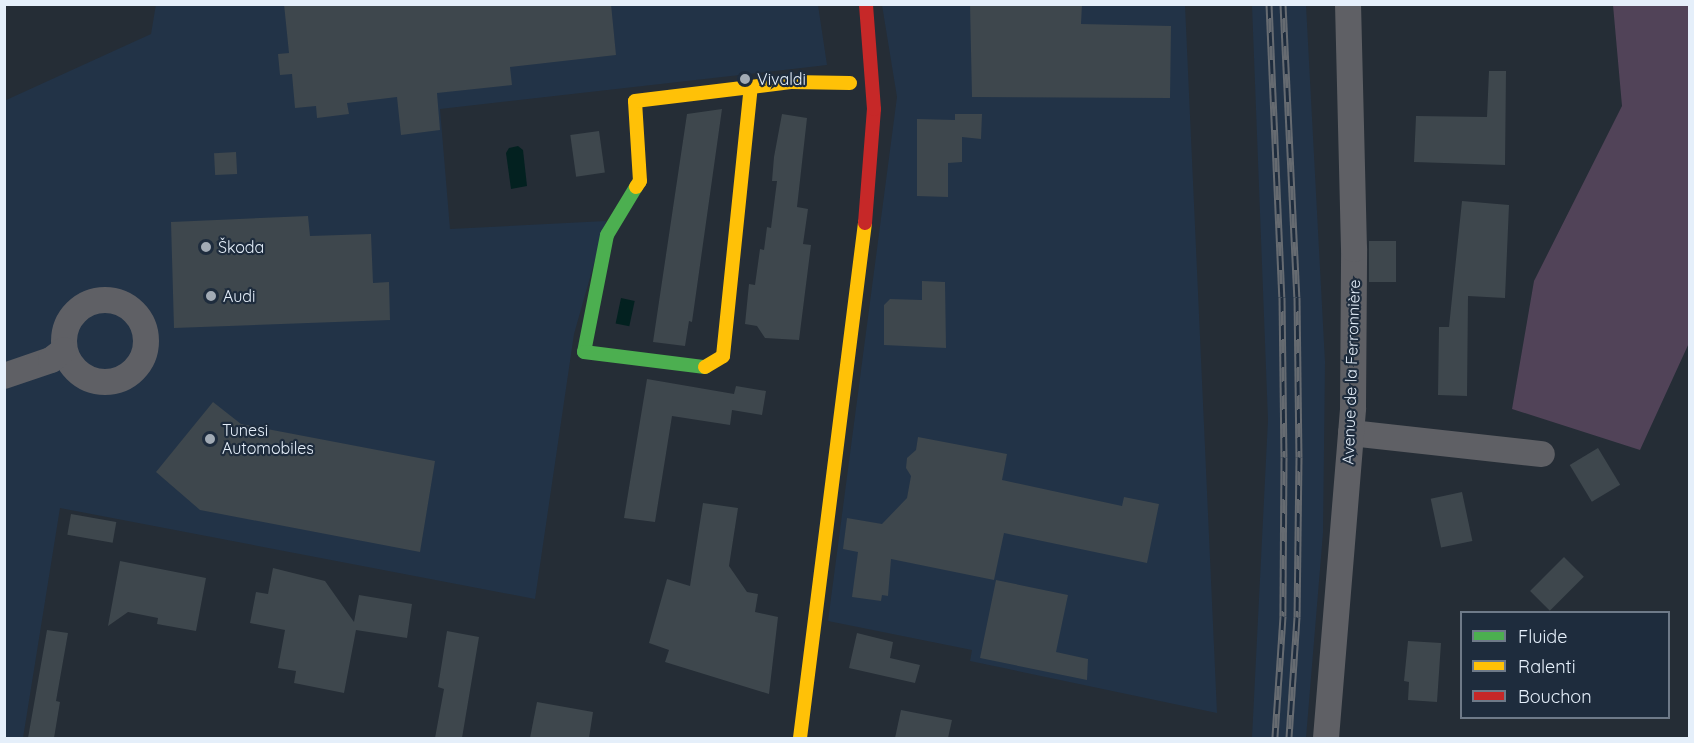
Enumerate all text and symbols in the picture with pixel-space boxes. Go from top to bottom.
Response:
place label: Vivaldi [757,69,806,89]
marker: Vivaldi [738,72,752,86]
place label: Škoda [218,237,264,257]
marker: Škoda [199,240,213,254]
street label: Avenue de la Ferronnière [1338,279,1364,465]
place label: Audi [223,286,255,306]
marker: Audi [204,289,218,303]
place label: Tunesi Automobiles [222,420,314,458]
marker: Tunesi Automobiles [203,432,217,446]
legend [1460,611,1670,719]
text: Fluide [1518,625,1567,648]
text: Ralenti [1518,655,1576,678]
text: Bouchon [1518,685,1592,708]

